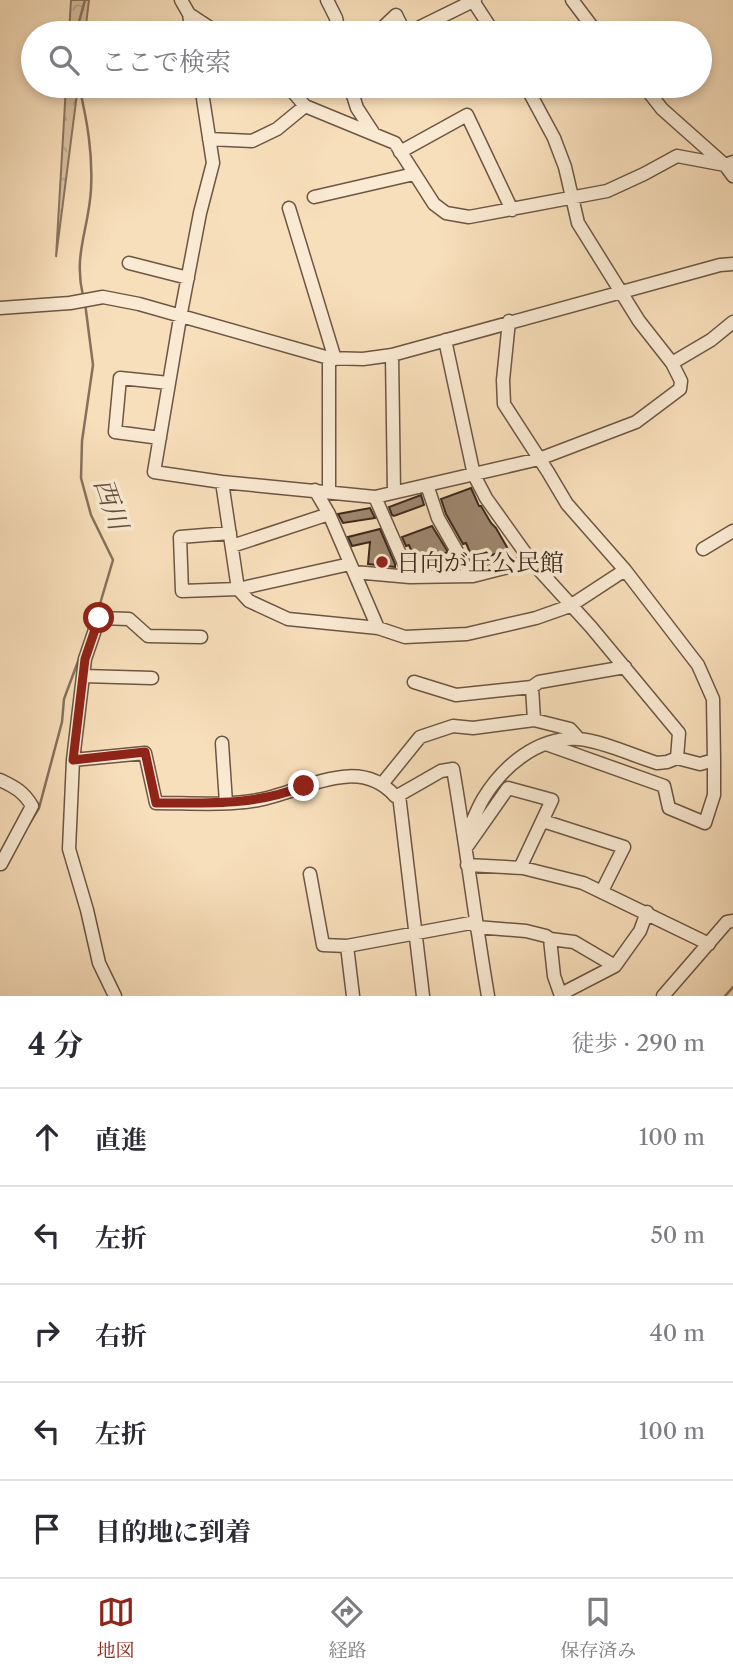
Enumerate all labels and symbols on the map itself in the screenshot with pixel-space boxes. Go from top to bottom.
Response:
water label: 西川 [87,474,136,537]
place label: 日向が丘公民館 [396,548,564,577]
marker: 日向が丘公民館 [374,554,390,570]
route start [83,602,114,633]
route end [288,770,319,801]

